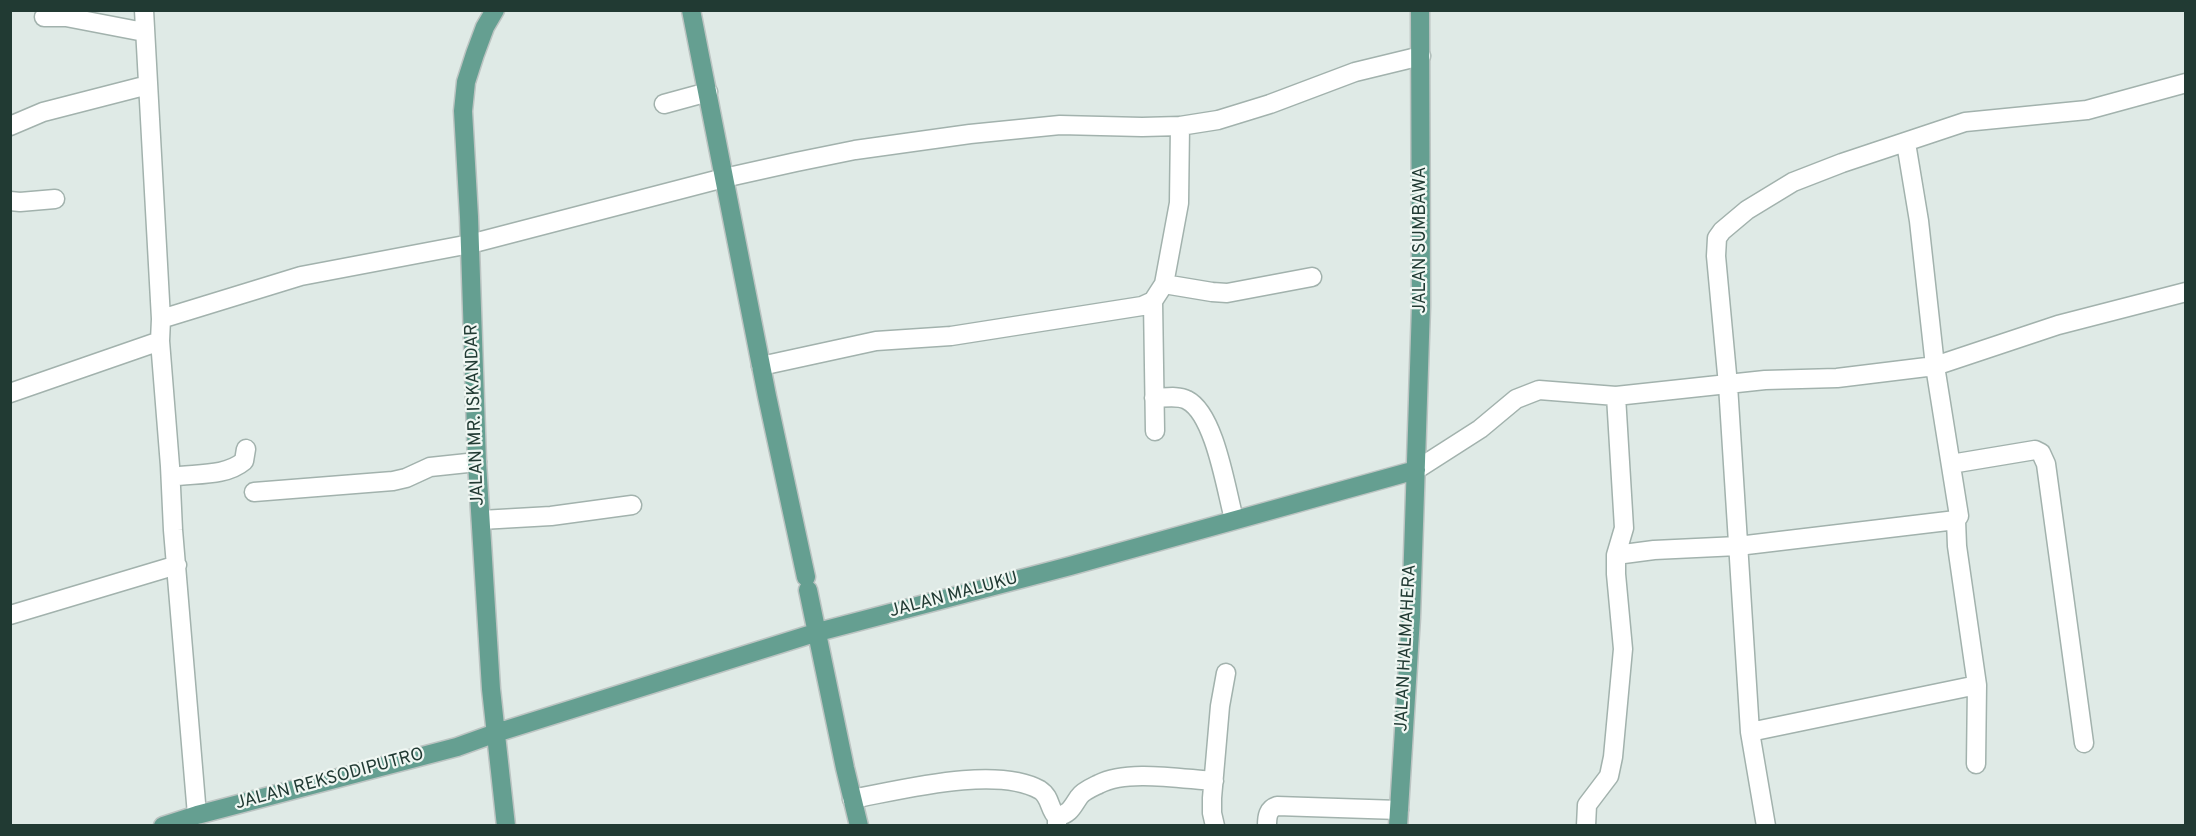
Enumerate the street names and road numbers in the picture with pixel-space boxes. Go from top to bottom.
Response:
street label: JALAN SUMBAWA [1410,166,1432,314]
street label: JALAN MR. ISKANDAR [462,324,490,506]
street label: JALAN HALMAHERA [1392,564,1422,732]
street label: JALAN MALUKU [887,568,1021,624]
street label: JALAN REKSODIPUTRO [233,744,427,816]

